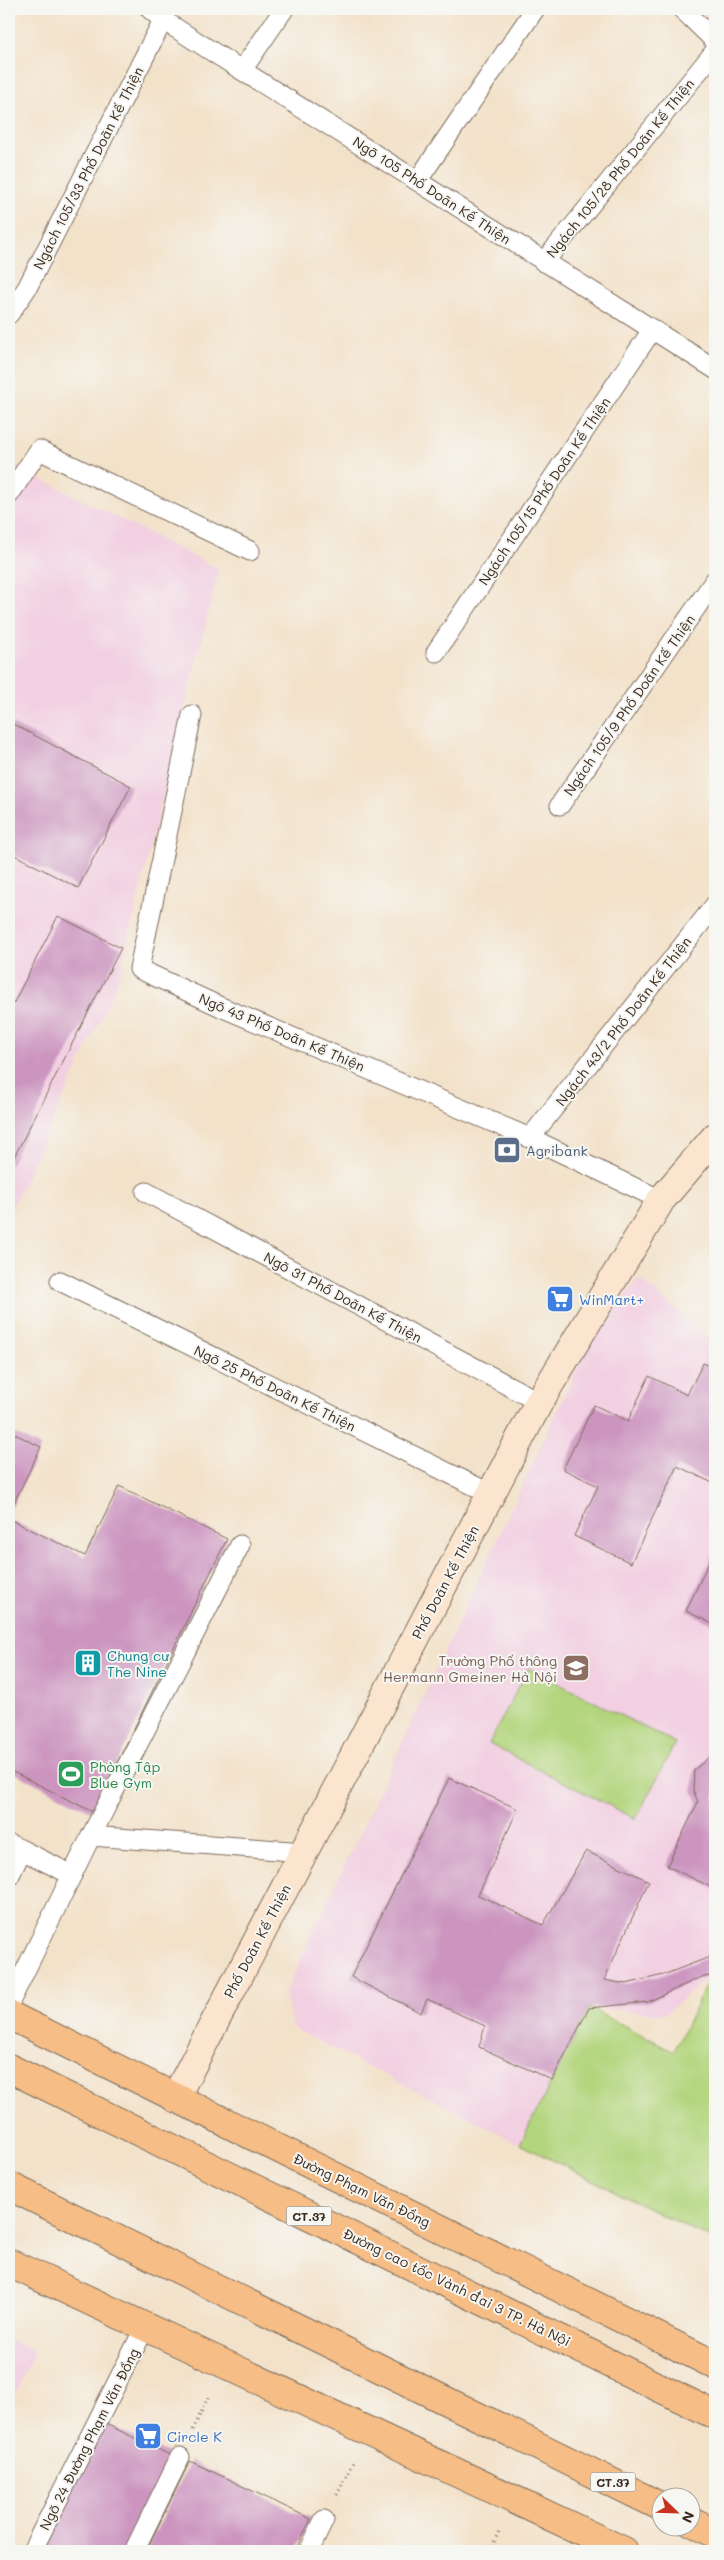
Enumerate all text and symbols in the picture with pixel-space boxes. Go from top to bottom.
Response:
street label: Ngách 105/33 Phố Doãn Kế Thiện [28,63,148,273]
street label: Ngách 105/28 Phố Doãn Kế Thiện [542,75,698,261]
street label: Ngõ 105 Phố Doãn Kế Thiện [349,132,515,248]
street label: Ngách 105/15 Phố Doãn Kế Thiện [474,393,614,589]
street label: Ngách 105/9 Phố Doãn Kế Thiện [559,611,699,799]
street label: Ngách 43/2 Phố Doãn Kế Thiện [551,932,695,1110]
street label: Ngõ 43 Phố Doãn Kế Thiện [196,988,368,1076]
bank icon: Agribank [492,1135,522,1165]
place label: Agribank [526,1141,588,1160]
street label: Ngõ 31 Phố Doãn Kế Thiện [261,1247,425,1347]
supermarket icon: WinMart+ [545,1284,575,1314]
place label: WinMart+ [579,1290,644,1309]
street label: Ngõ 25 Phố Doãn Kế Thiện [191,1340,359,1436]
street label: Phố Doãn Kế Thiện [407,1522,483,1642]
place label: Chung cư The Nine [107,1646,170,1681]
building icon: Chung cư The Nine [73,1648,103,1678]
place label: Trường Phổ thông Hermann Gmeiner Hà Nội [383,1651,557,1686]
school or university icon: Trường Phổ thông Hermann Gmeiner Hà Nội [561,1653,591,1683]
place label: Phòng Tập Blue Gym [90,1757,160,1792]
sports icon: Phòng Tập Blue Gym [56,1759,86,1789]
street label: Phố Doãn Kế Thiện [219,1881,295,2001]
street label: Đường Phạm Văn Đồng [290,2149,434,2231]
road number: CT.37 [286,2206,332,2226]
street label: Đường cao tốc Vành đai 3 TP. Hà Nội [340,2223,574,2351]
street label: Ngõ 24 Đường Phạm Văn Đồng [35,2345,143,2533]
supermarket icon: Circle K [133,2421,163,2451]
place label: Circle K [167,2427,222,2446]
road number: CT.37 [590,2472,636,2492]
north arrow [652,2488,702,2538]
text: N [678,2509,699,2526]

